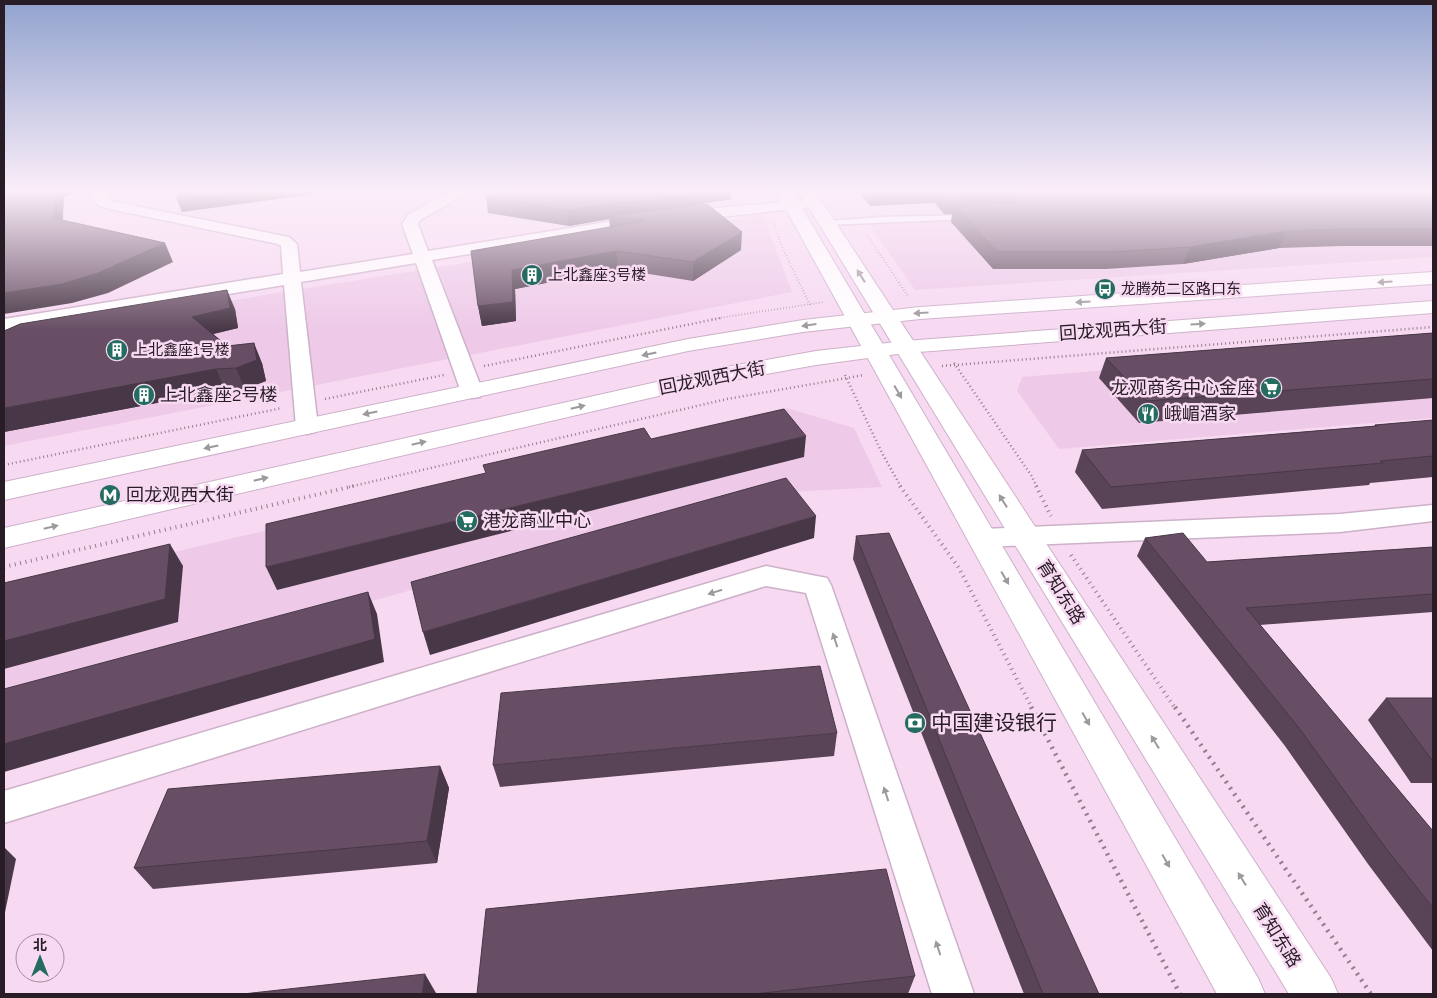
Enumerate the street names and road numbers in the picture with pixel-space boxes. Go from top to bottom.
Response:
street label: 回龙观西大街 [1058,315,1168,344]
street label: 回龙观西大街 [657,357,767,398]
street label: 育知东路 [1033,556,1089,628]
street label: 育知东路 [1249,899,1305,971]

